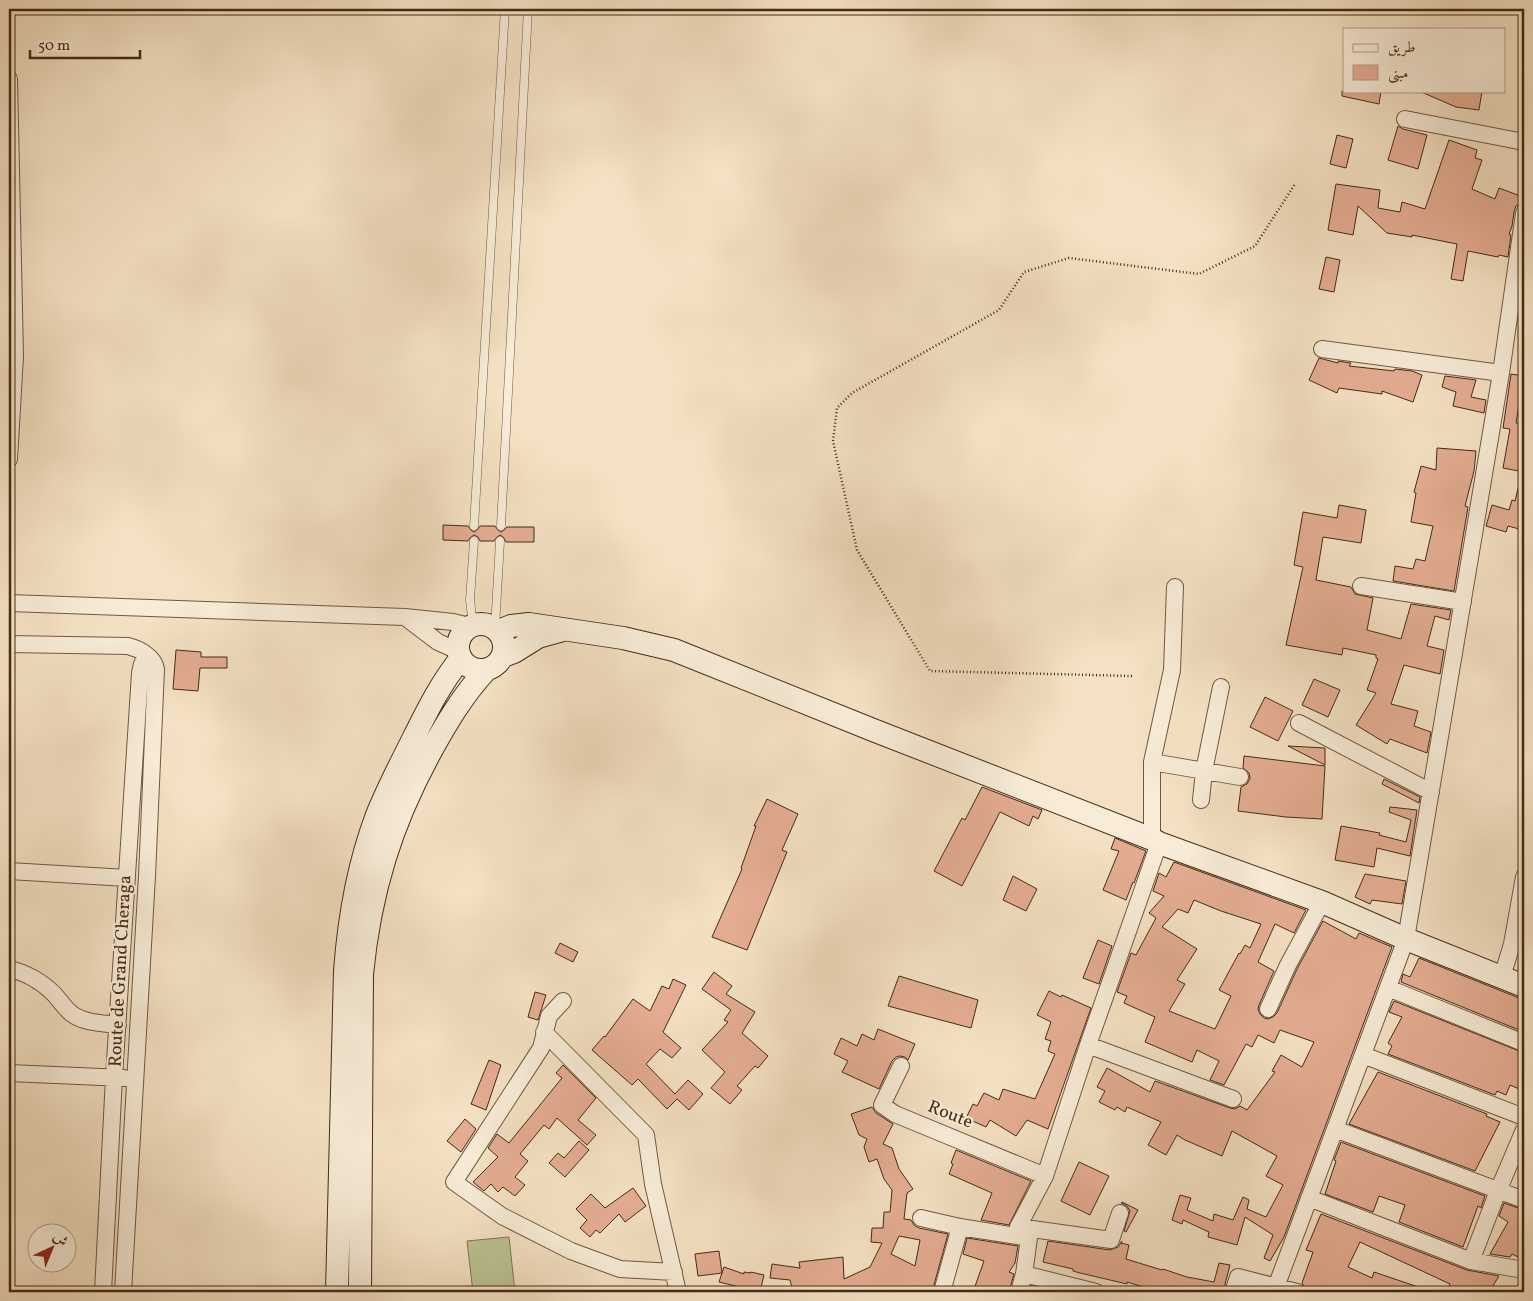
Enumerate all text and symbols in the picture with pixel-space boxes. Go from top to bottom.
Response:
scale bar [30,28,140,60]
legend [1343,28,1506,92]
text: 50 m [38,36,70,57]
text: طريق [1388,38,1415,59]
text: مبنى [1388,64,1408,85]
street label: Route de Grand Cheraga [103,874,139,1068]
street label: Route [924,1095,976,1135]
north arrow [28,1224,78,1274]
text: ش [48,1228,72,1251]

